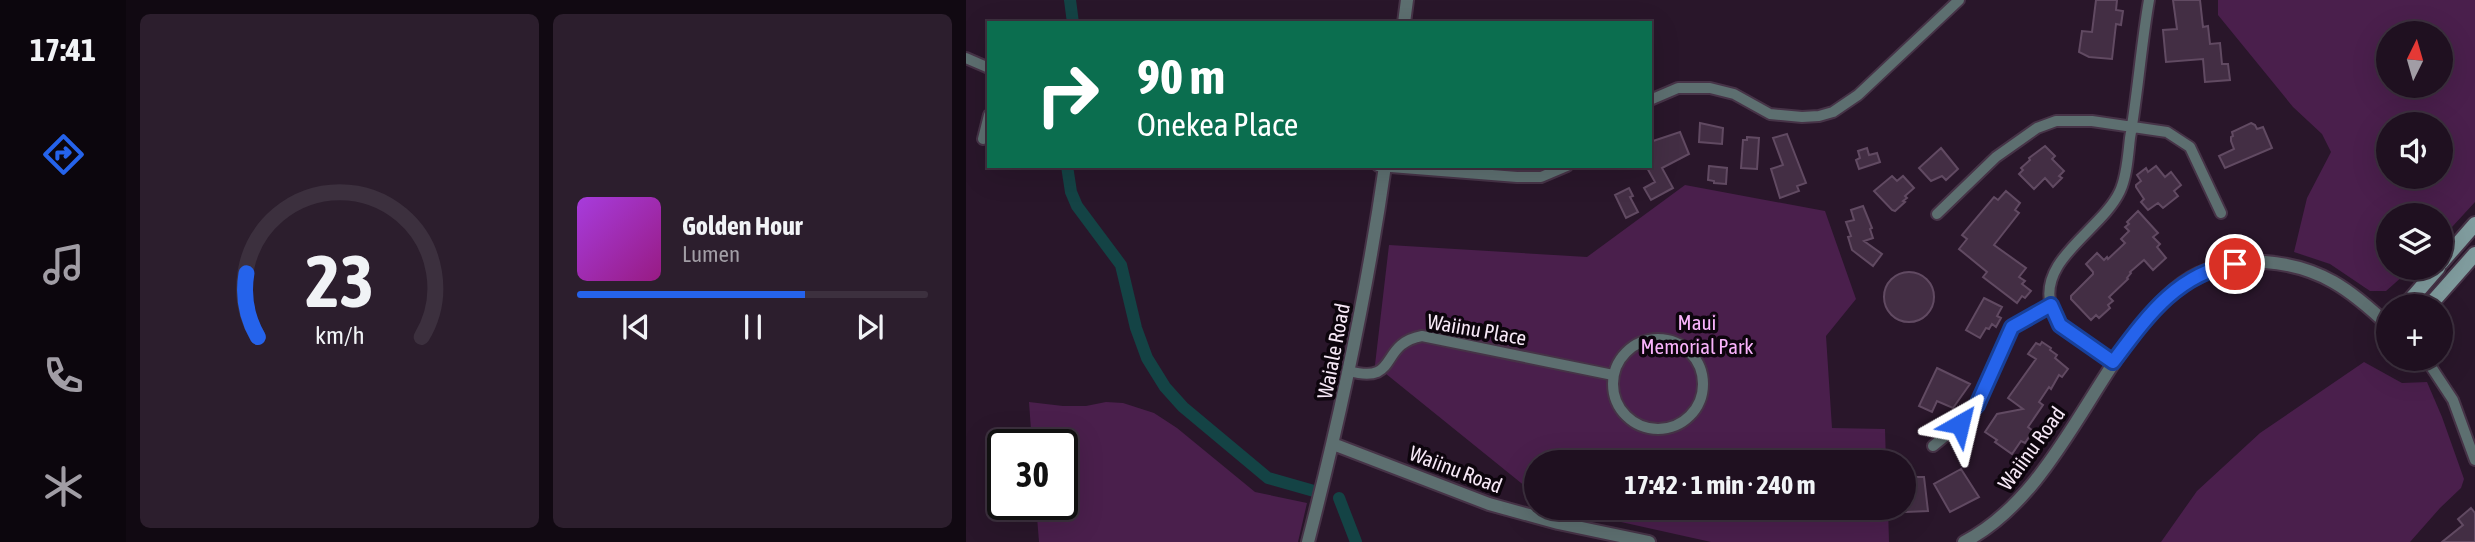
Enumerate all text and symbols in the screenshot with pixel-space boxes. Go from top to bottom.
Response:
north arrow [2376,21,2454,98]
map controls [2376,21,2453,371]
text: 17:41 [30,31,96,68]
text: 90 m [1137,48,1225,104]
icon: right [1022,49,1113,140]
text: Onekea Place [1137,106,1298,143]
button: sound [2376,112,2453,189]
icon: directions [39,130,88,179]
button: layers [2376,203,2453,280]
text: Golden Hour [682,211,802,241]
pin [2205,234,2265,294]
text: 23 [305,239,374,322]
icon: music [39,240,88,289]
text: Lumen [682,241,740,267]
icon: arrive [2216,245,2254,283]
button: + [2376,294,2453,371]
street label: Waiale Road [1312,301,1354,401]
icon: previous [617,308,655,346]
icon: pause [734,308,772,346]
icon: next [851,308,889,346]
street label: Waiinu Place [1426,308,1528,350]
park label: Maui Memorial Park [1641,310,1753,358]
text: km/h [315,321,364,349]
icon: phone [39,351,88,400]
position arrow [1923,387,1997,461]
street label: Waiinu Road [1993,402,2069,494]
speed limit sign: 30 [987,429,1078,520]
street label: Waiinu Road [1406,440,1506,498]
icon: climate [39,462,88,511]
text: 17:42 · 1 min · 240 m [1625,470,1815,500]

